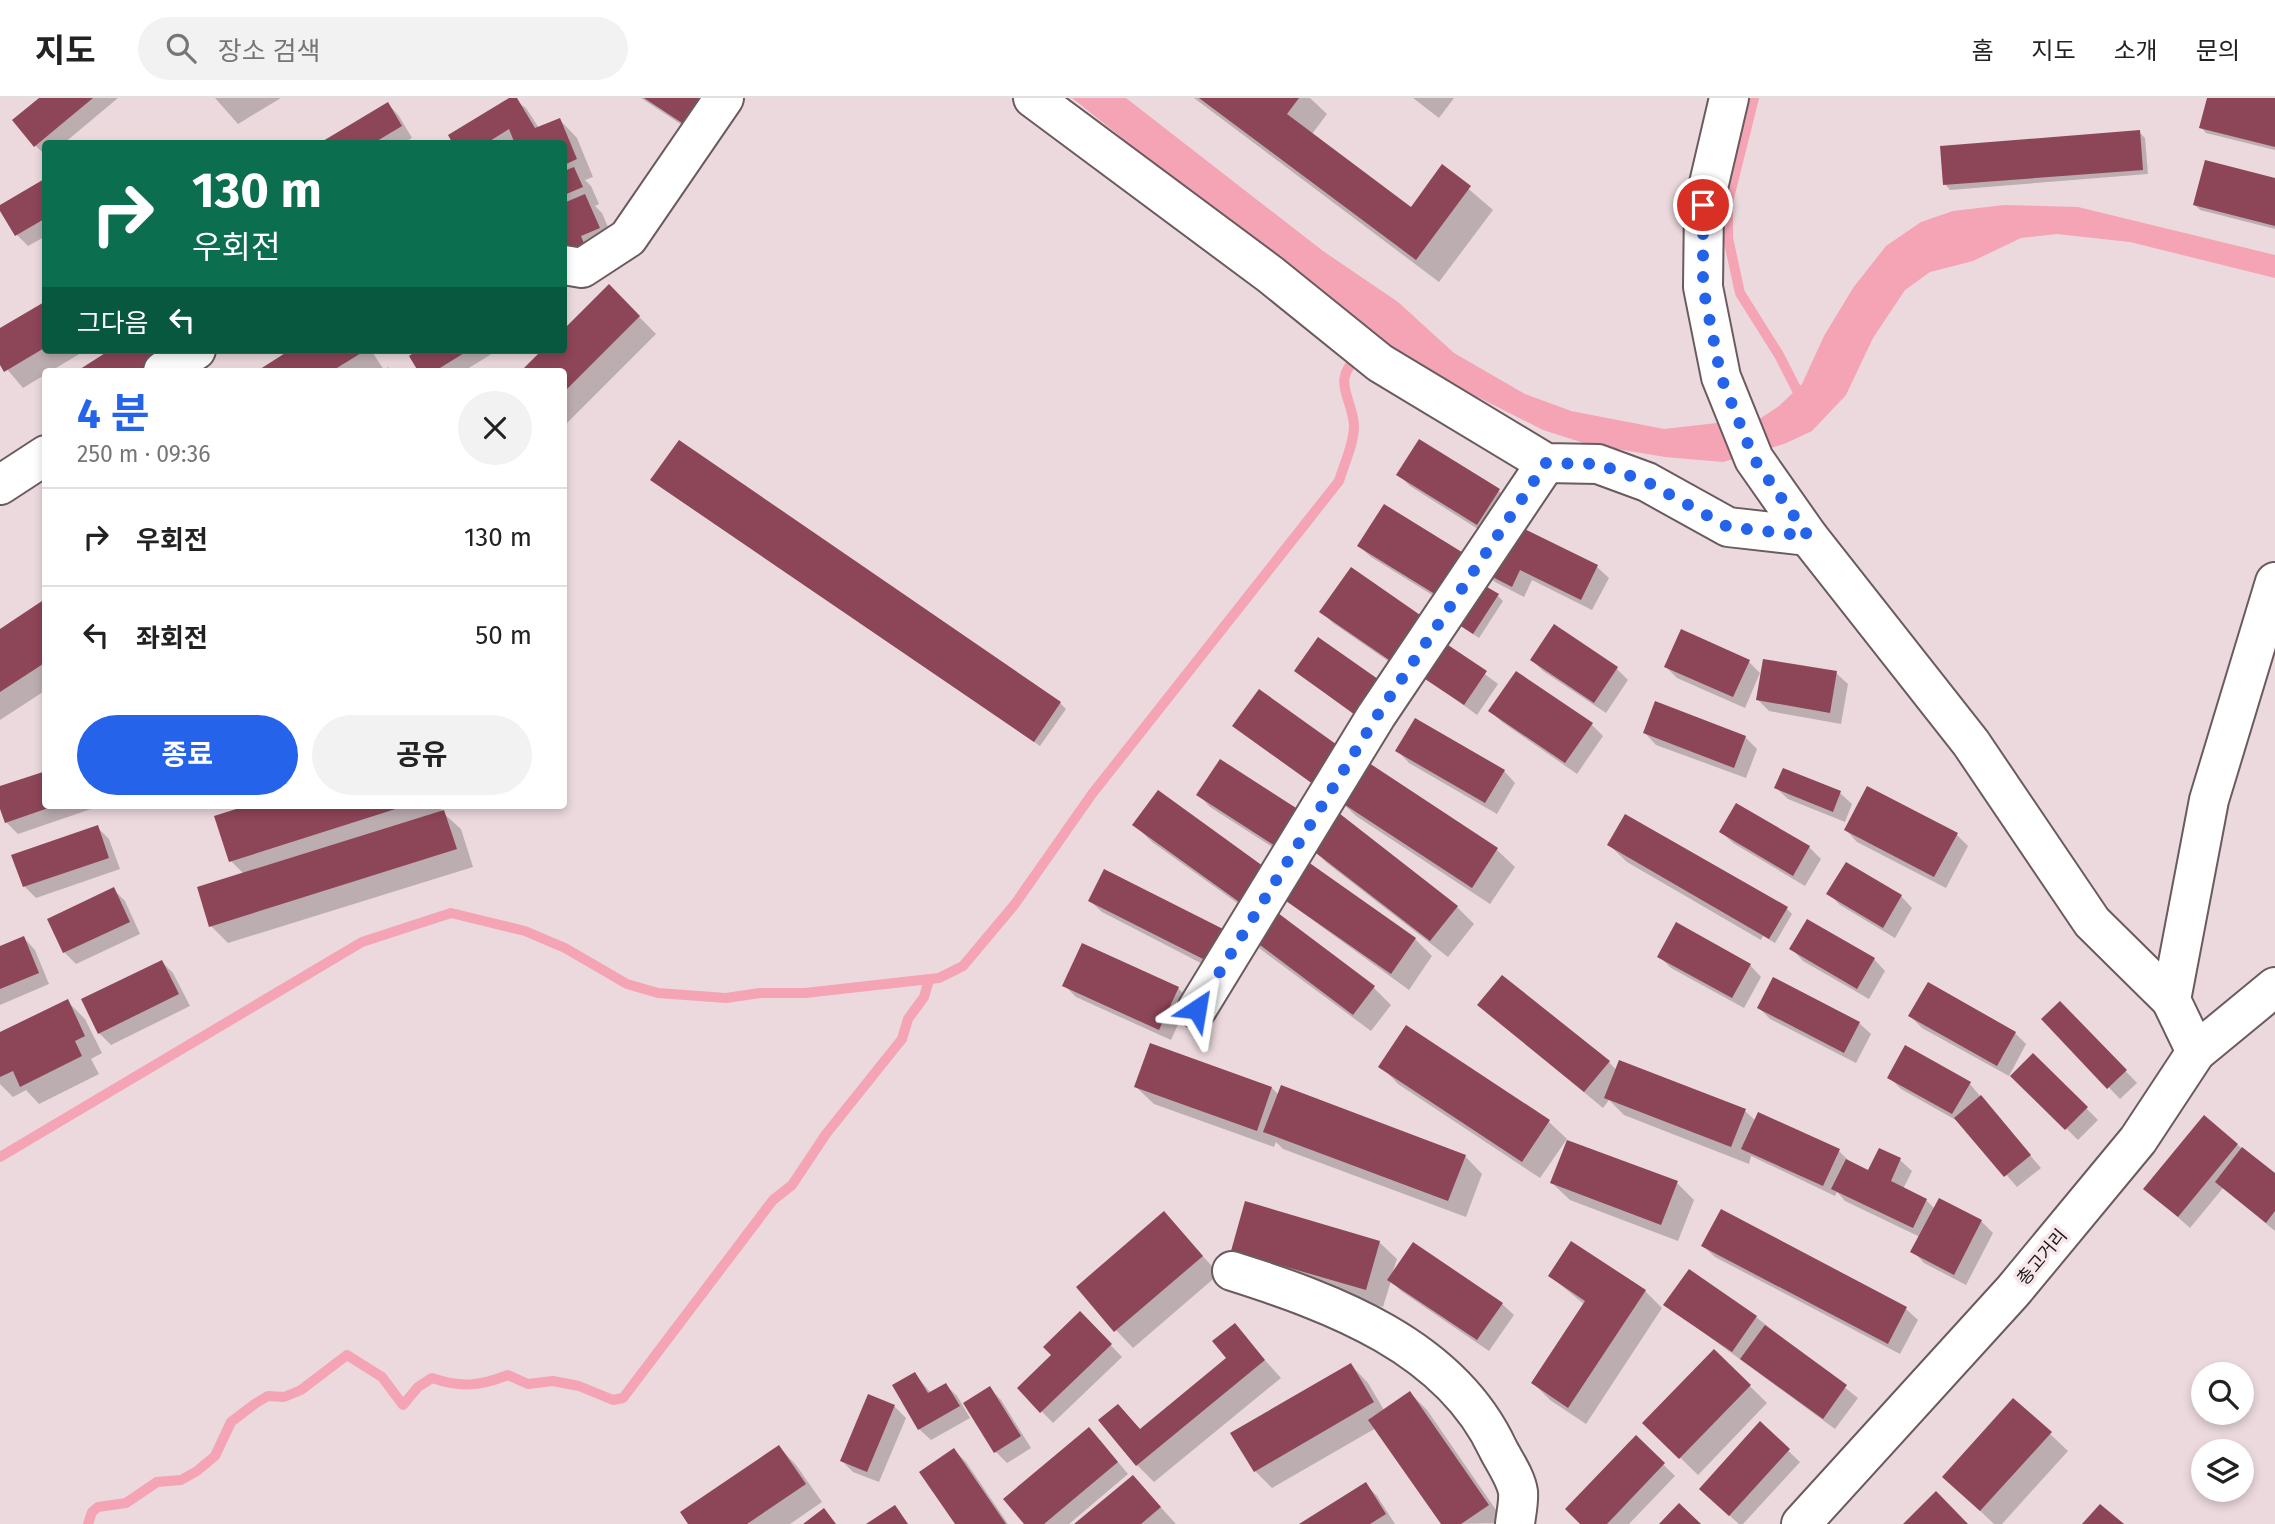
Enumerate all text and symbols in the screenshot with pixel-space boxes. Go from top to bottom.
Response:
search box [138,17,628,80]
icon: search [162,29,200,67]
text: 지도 [35,31,96,71]
text: 장소 검색 [218,36,320,67]
text: 홈 [1971,37,1993,65]
text: 지도 [2031,37,2076,65]
text: 소개 [2114,37,2158,65]
text: 문의 [2196,37,2240,65]
text: 130 m [192,161,322,220]
icon: right [77,168,168,259]
pin [1673,175,1733,235]
icon: arrive [1684,186,1722,224]
text: 우회전 [192,228,280,266]
icon: left [163,301,201,339]
text: 그다음 [77,308,149,339]
text: 4 분 [77,389,149,439]
button: close [458,391,532,465]
text: 250 m · 09:36 [77,440,210,468]
icon: right [77,518,115,556]
text: 130 m [464,522,532,553]
text: 우회전 [136,525,208,556]
icon: left [77,616,115,654]
text: 50 m [475,620,532,651]
text: 좌회전 [136,623,208,654]
button: 종료 [77,715,298,795]
button: 공유 [312,715,532,795]
position arrow [1160,972,1234,1046]
street label: 총고거리 [2012,1225,2072,1289]
map controls [2191,1362,2254,1502]
button: search [2191,1362,2254,1425]
button: layers [2191,1439,2254,1502]

